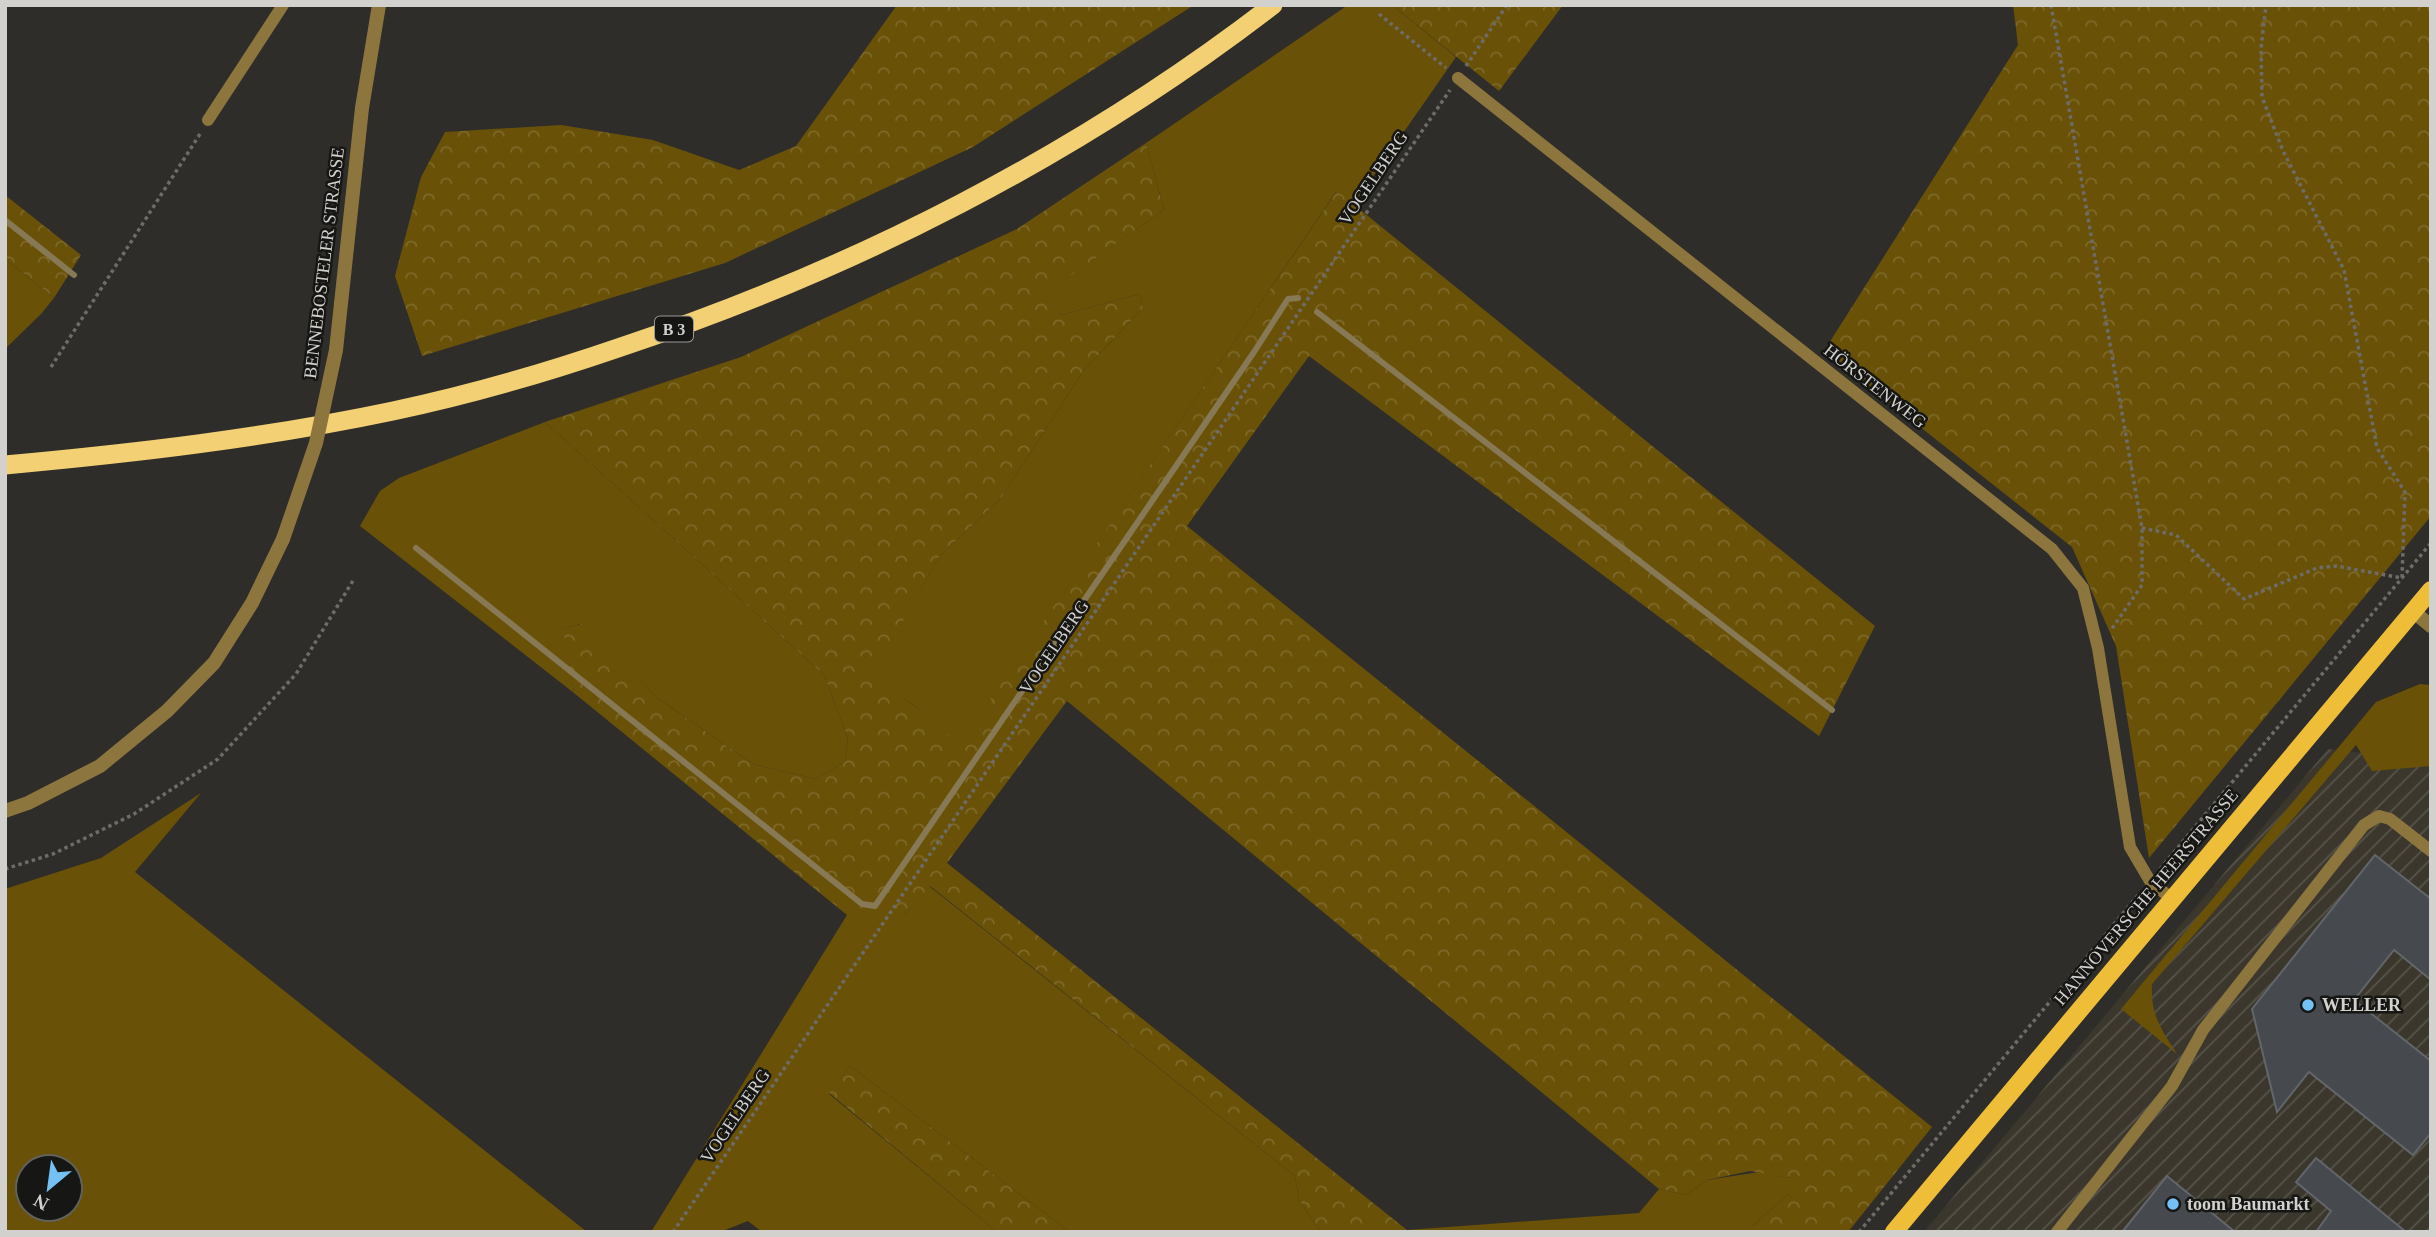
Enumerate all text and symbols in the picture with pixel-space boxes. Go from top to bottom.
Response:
street label: VOGELBERG [1334,127,1412,229]
street label: BENNEBOSTELER STRASSE [300,146,348,380]
road number: B 3 [655,316,693,342]
street label: HÖRSTENWEG [1820,340,1930,432]
street label: VOGELBERG [1015,596,1093,698]
street label: HANNOVERSCHE HEERSTRASSE [2050,785,2242,1009]
place label: WELLER [2322,995,2402,1015]
marker: WELLER [2300,997,2316,1013]
street label: VOGELBERG [696,1065,774,1167]
north arrow [14,1153,84,1223]
text: N [30,1190,52,1215]
place label: toom Baumarkt [2187,1194,2310,1214]
marker: toom Baumarkt [2165,1196,2181,1212]

